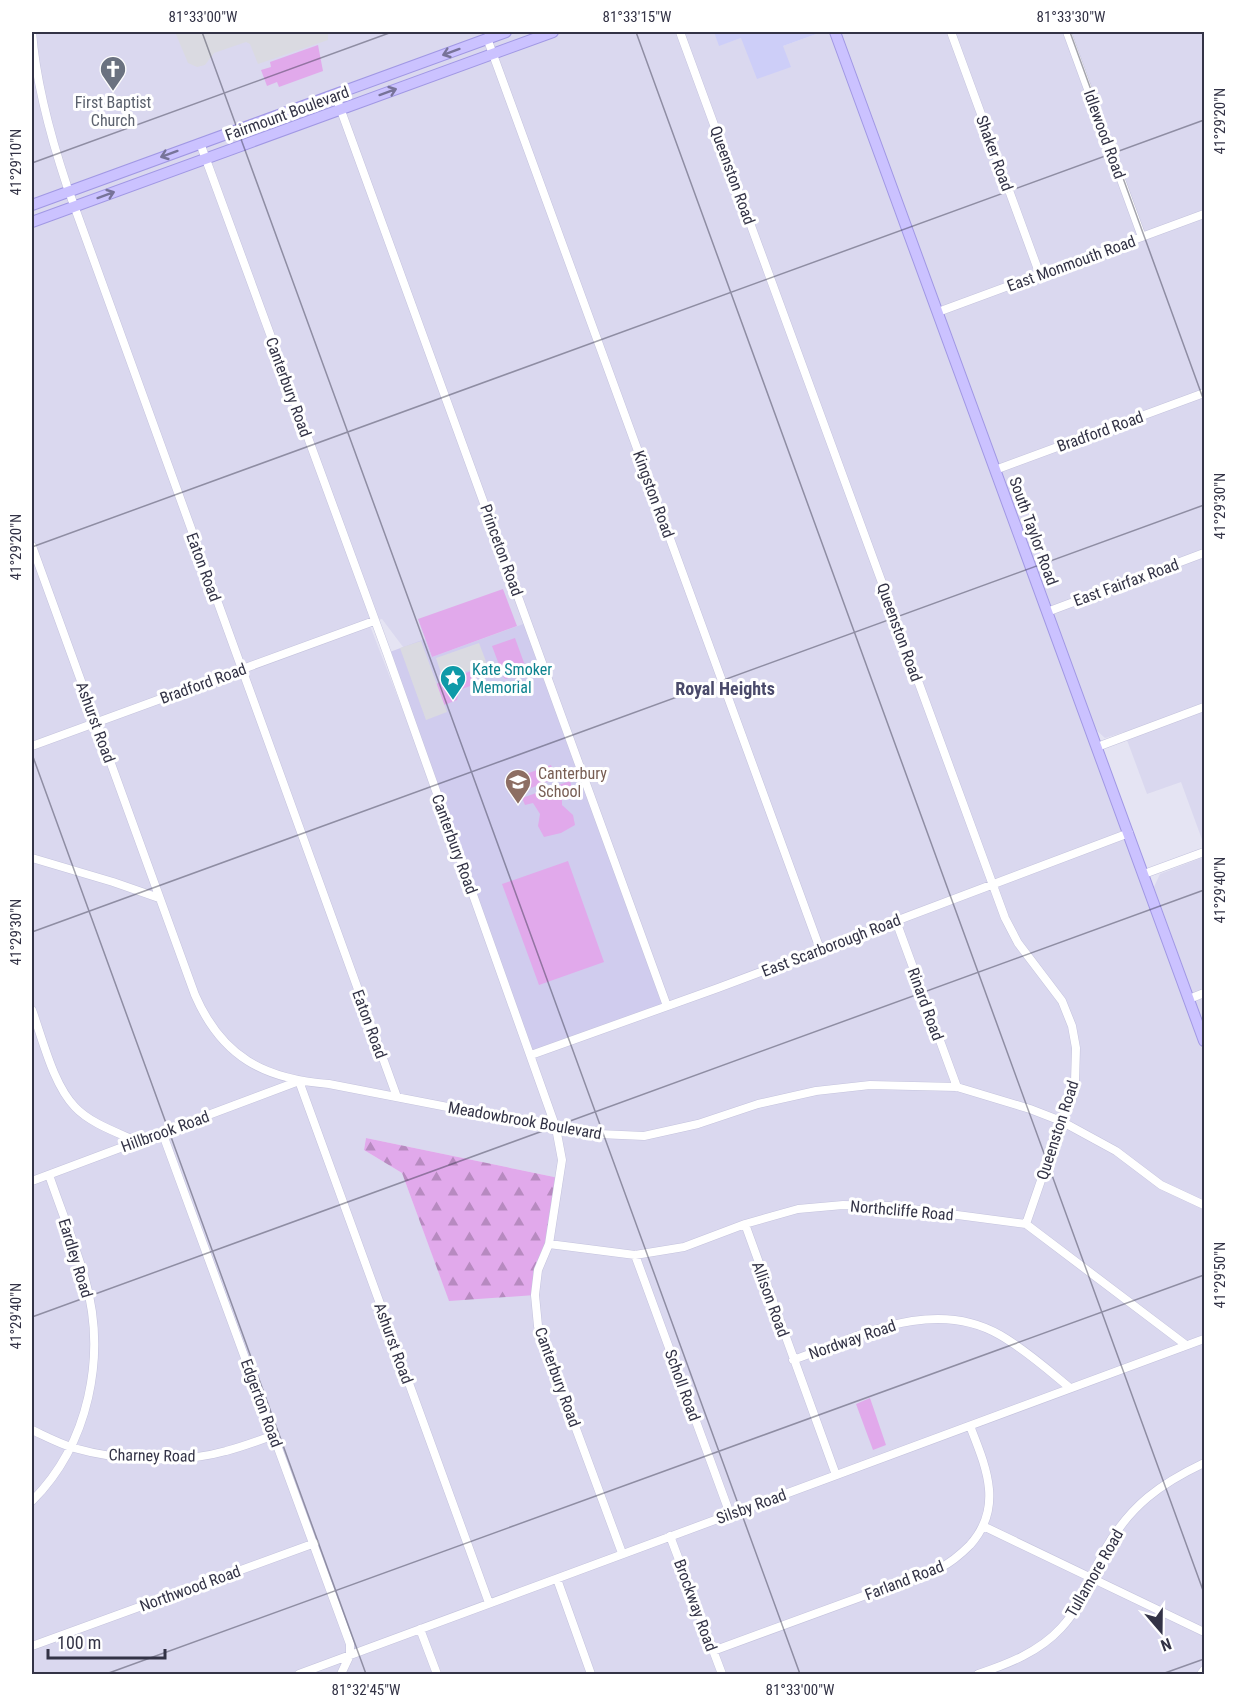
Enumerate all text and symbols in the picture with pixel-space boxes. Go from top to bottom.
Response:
text: 81°33'00"W [169,8,238,26]
text: 81°33'15"W [603,8,672,26]
text: 81°33'30"W [1037,8,1106,26]
one-way arrow [442,47,461,58]
church icon: First Baptist Church [98,54,128,92]
street label: Fairmount Boulevard [223,82,352,145]
one-way arrow [378,85,397,96]
street label: Idlewood Road [1080,87,1129,181]
text: 41°29'20"N [1211,88,1229,154]
place label: First Baptist Church [75,93,152,130]
street label: Shaker Road [972,113,1017,194]
street label: Queenston Road [706,123,759,227]
text: 41°29'10"N [7,129,25,195]
one-way arrow [161,150,179,161]
one-way arrow [96,188,115,199]
street label: East Monmouth Road [1004,231,1138,296]
street label: Canterbury Road [262,335,315,440]
street label: Bradford Road [1054,407,1146,456]
street label: Kingston Road [629,448,678,540]
text: 41°29'30"N [1211,473,1229,539]
street label: South Taylor Road [1005,474,1062,588]
street label: Princeton Road [476,502,527,599]
text: 41°29'20"N [7,514,25,580]
street label: Eaton Road [182,530,225,604]
street label: East Fairfax Road [1071,555,1181,610]
street label: Queenston Road [873,580,926,684]
street label: Bradford Road [157,659,249,708]
place label: Kate Smoker Memorial [472,660,552,697]
place icon: Kate Smoker Memorial [438,663,468,701]
district label: Royal Heights [675,678,775,699]
street label: Ashurst Road [72,679,119,765]
place label: Canterbury School [538,764,607,801]
school or university icon: Canterbury School [503,767,533,805]
street label: Canterbury Road [428,792,481,897]
text: 41°29'40"N [1211,857,1229,923]
text: 41°29'30"N [7,899,25,965]
street label: East Scarborough Road [759,910,903,981]
street label: Rinard Road [904,965,947,1043]
street label: Eaton Road [348,987,391,1061]
street label: Queenston Road [1032,1078,1083,1182]
street label: Meadowbrook Boulevard [447,1098,603,1143]
street label: Hillbrook Road [118,1107,212,1156]
street label: Northcliffe Road [850,1197,954,1224]
street label: Eardley Road [54,1216,97,1300]
text: 41°29'50"N [1211,1242,1229,1308]
street label: Allison Road [748,1259,793,1340]
text: 41°29'40"N [7,1283,25,1349]
street label: Ashurst Road [370,1300,417,1386]
street label: Nordway Road [806,1316,898,1363]
street label: Canterbury Road [531,1325,584,1430]
street label: Scholl Road [661,1347,704,1423]
street label: Edgerton Road [237,1356,286,1450]
street label: Charney Road [108,1445,196,1466]
street label: Silsby Road [714,1485,789,1528]
street label: Tullamore Road [1062,1526,1127,1621]
street label: Brockway Road [670,1557,721,1654]
street label: Farland Road [862,1557,946,1604]
street label: Northwood Road [137,1561,243,1616]
north arrow [1131,1601,1191,1661]
scale bar [48,1622,165,1660]
text: 100 m [57,1632,101,1653]
text: N [1158,1634,1174,1655]
text: 81°32'45"W [332,1681,401,1699]
text: 81°33'00"W [766,1681,835,1699]

